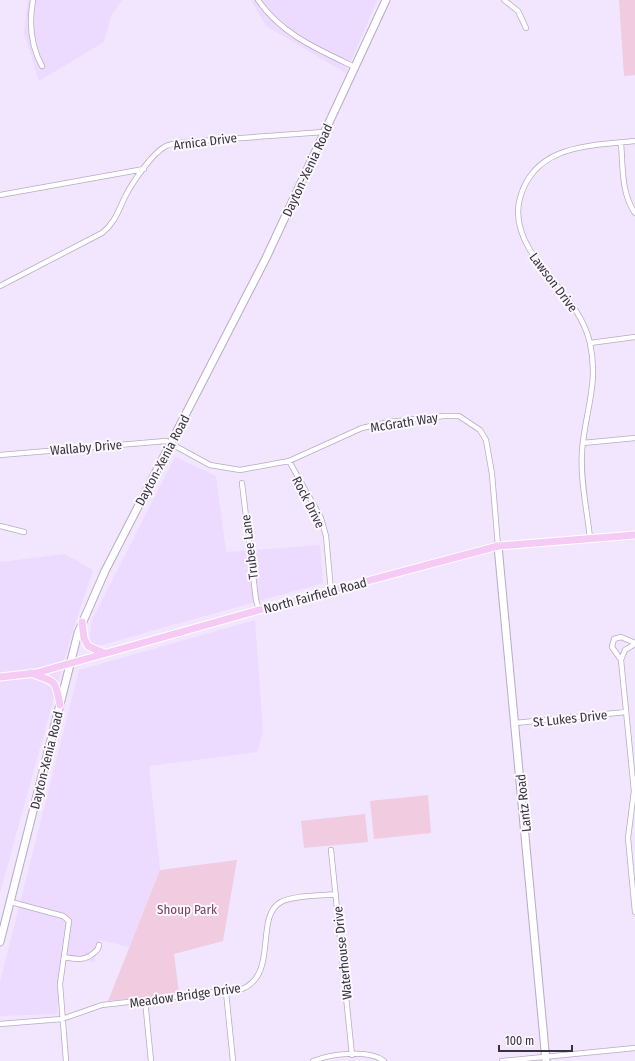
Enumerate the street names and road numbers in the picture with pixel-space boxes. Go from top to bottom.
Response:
street label: Dayton-Xenia Road [279,121,336,219]
street label: Arnica Drive [172,130,238,153]
street label: Lawson Drive [526,250,581,315]
street label: McGrath Way [369,410,439,435]
street label: Dayton-Xenia Road [132,412,193,508]
street label: Wallaby Drive [50,437,123,458]
street label: Rock Drive [289,474,328,531]
street label: Trubee Lane [238,514,261,580]
street label: North Fairfield Road [262,575,368,616]
street label: St Lukes Drive [532,707,608,730]
street label: Dayton-Xenia Road [27,710,66,811]
street label: Lantz Road [513,773,534,833]
street label: Waterhouse Drive [330,906,355,1000]
street label: Meadow Bridge Drive [129,980,242,1011]

